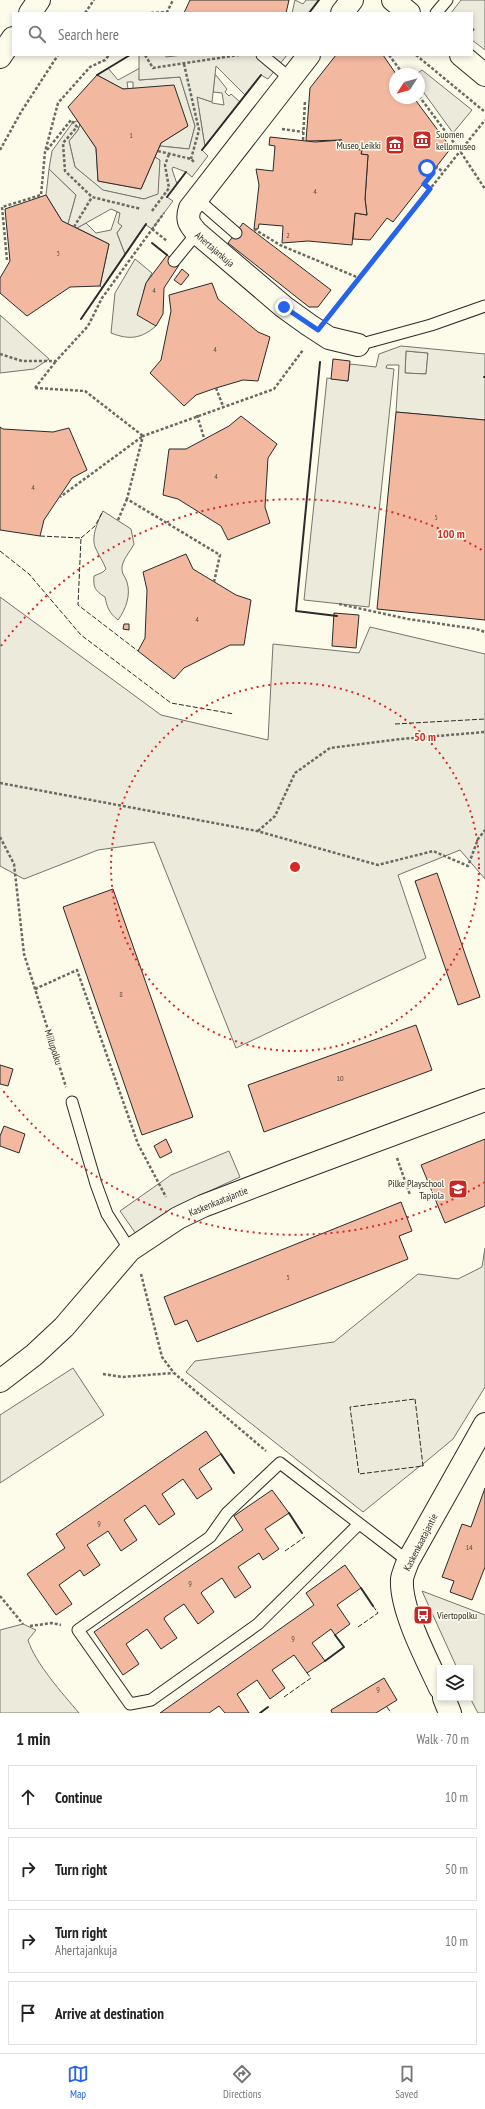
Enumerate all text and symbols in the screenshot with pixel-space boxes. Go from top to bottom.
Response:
search box [12,12,473,56]
icon: search [26,23,48,45]
text: Search here [58,25,119,44]
north arrow [389,68,425,104]
place label: Suomen kellomuseo [436,128,476,153]
museum icon: Suomen kellomuseo [411,129,433,151]
house number: 1 [129,130,133,140]
museum icon: Museo Leikki [384,134,406,156]
place label: Museo Leikki [336,139,381,152]
route start [418,159,436,177]
house number: 4 [313,186,317,196]
street label: Ahertajankuja [192,229,237,270]
house number: 2 [286,230,290,240]
house number: 3 [56,248,60,258]
house number: 4 [152,285,156,295]
route end [275,298,293,316]
house number: 4 [213,344,217,354]
house number: 4 [214,471,218,481]
house number: 4 [31,482,35,492]
house number: 5 [434,512,438,522]
text: 100 m [437,526,465,541]
house number: 4 [195,614,199,624]
text: 50 m [414,729,436,744]
centre of rings [288,860,302,874]
house number: 8 [119,989,123,999]
street label: Miilupolku [42,1028,65,1067]
house number: 10 [336,1073,344,1083]
place label: Pilke Playschool Tapiola [388,1177,445,1202]
school or university icon: Pilke Playschool Tapiola [447,1178,469,1200]
street label: Kaskenkaatajantie [187,1184,250,1219]
house number: 5 [286,1272,290,1282]
street label: Kaskenkaatajantie [400,1511,440,1573]
house number: 9 [97,1518,101,1528]
house number: 14 [465,1542,473,1552]
house number: 9 [188,1578,192,1588]
bus stop icon: Viertopolku [412,1604,434,1626]
place label: Viertopolku [436,1609,477,1622]
house number: 9 [291,1633,295,1643]
map controls [437,1665,473,1701]
button: layers [437,1665,473,1701]
house number: 9 [376,1684,380,1694]
text: 1 min [16,1728,50,1750]
text: Walk · 70 m [417,1731,469,1748]
icon: ahead [17,1786,39,1808]
text: Continue [55,1788,102,1807]
text: 10 m [445,1789,468,1806]
icon: right [17,1858,39,1880]
text: Turn right [55,1860,107,1879]
text: 50 m [445,1861,468,1878]
text: Turn right [55,1923,107,1942]
icon: right [17,1930,39,1952]
text: 10 m [445,1933,468,1950]
text: Ahertajankuja [55,1942,117,1959]
icon: arrive [17,2002,39,2024]
text: Arrive at destination [55,2004,164,2023]
tab: Map [67,2063,89,2101]
tab: Directions [223,2063,261,2101]
tab: Saved [395,2063,418,2101]

